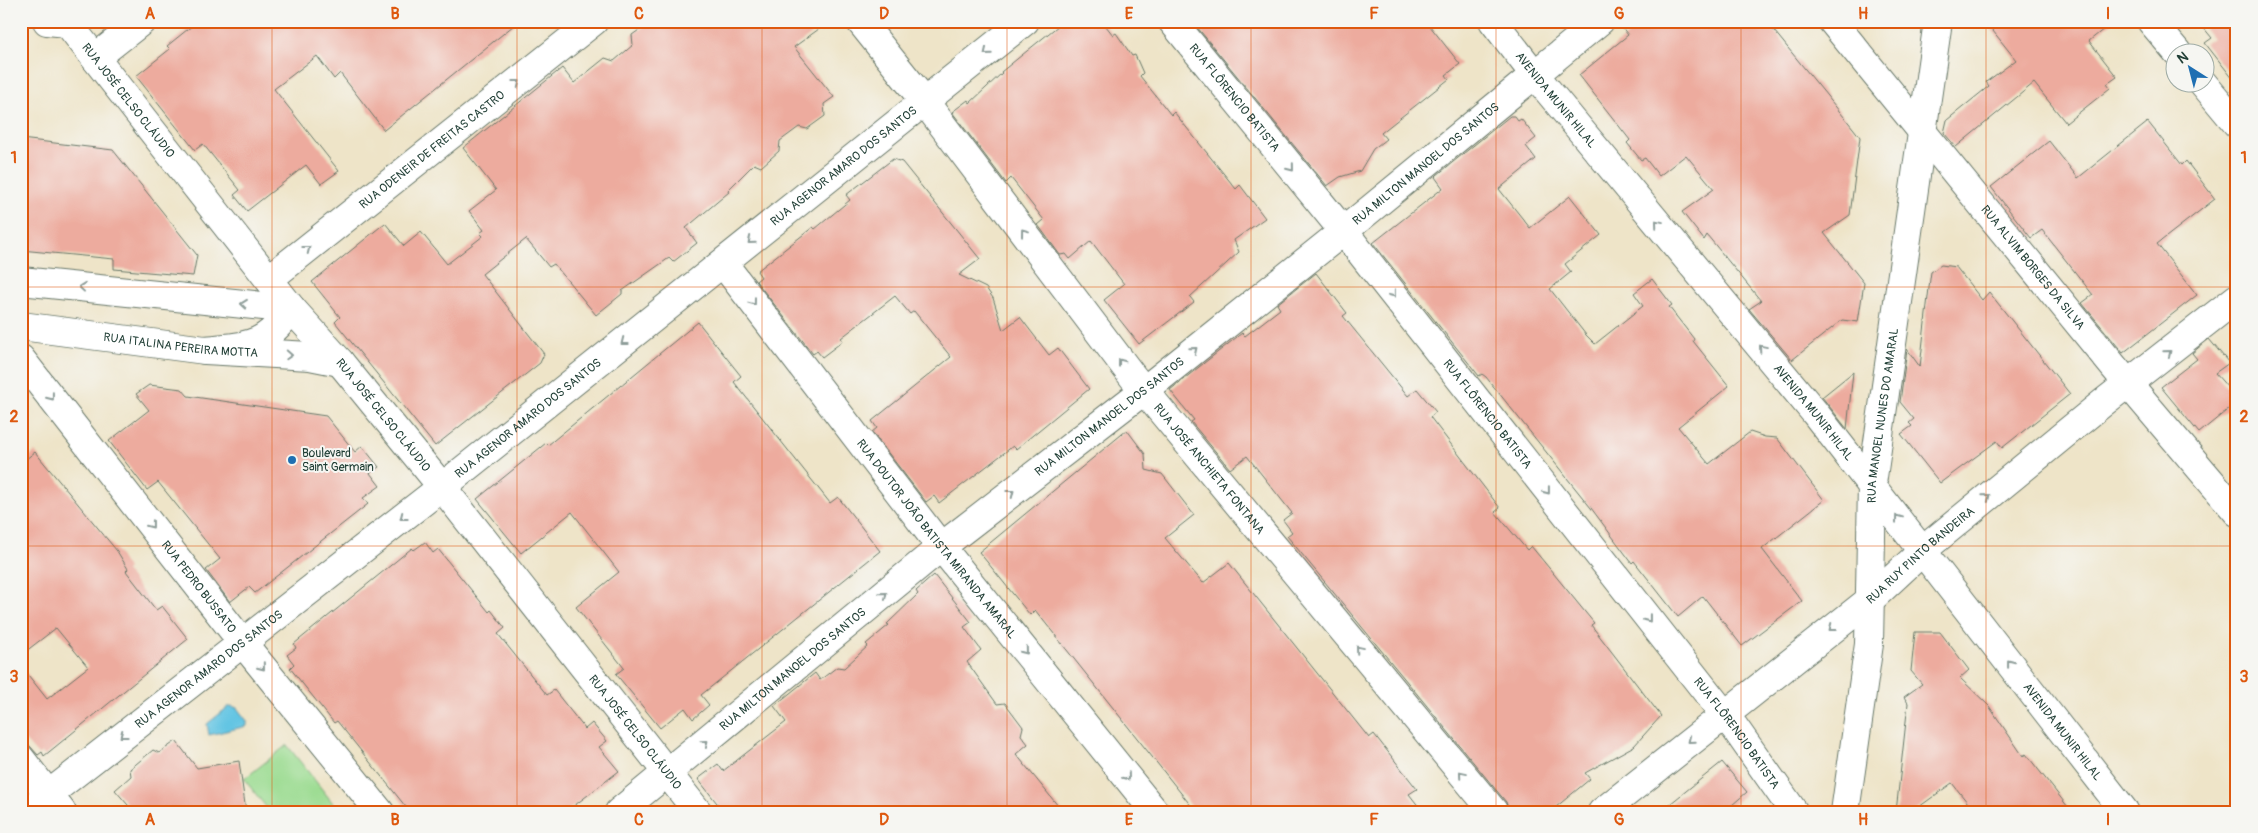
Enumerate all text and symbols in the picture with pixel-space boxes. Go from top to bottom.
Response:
text: A [145,4,156,24]
text: B [390,4,400,24]
text: C [634,4,644,24]
text: D [879,4,889,24]
text: E [1125,4,1134,24]
text: F [1369,4,1379,24]
text: G [1614,4,1625,24]
text: H [1858,4,1868,24]
text: I [2106,4,2110,24]
street label: RUA JOSÉ CELSO CLÁUDIO [78,40,178,161]
street label: RUA FLÔRENCIO BATISTA [1186,41,1283,155]
north arrow [2166,42,2216,92]
one-way arrow [984,46,993,54]
text: N [2174,48,2191,68]
street label: AVENIDA MUNIR HILAL [1512,49,1599,151]
one-way arrow [511,80,520,88]
street label: RUA ODENEIR DE FREITAS CASTRO [356,87,508,212]
street label: RUA MILTON MANOEL DOS SANTOS [1350,100,1502,229]
street label: RUA AGENOR AMARO DOS SANTOS [768,103,920,229]
text: 1 [11,148,17,168]
text: 1 [2241,148,2247,168]
one-way arrow [1286,162,1294,171]
street label: RUA ALVIM BORGES DA SILVA [1977,203,2088,333]
one-way arrow [1655,220,1664,229]
one-way arrow [1021,229,1029,238]
one-way arrow [748,235,757,243]
one-way arrow [301,246,310,254]
one-way arrow [78,282,86,293]
one-way arrow [1388,288,1396,297]
one-way arrow [747,296,756,306]
one-way arrow [240,299,248,310]
street label: RUA MANOEL NUNES DO AMARAL [1865,327,1902,503]
street label: RUA ITALINA PEREIRA MOTTA [103,330,259,361]
one-way arrow [620,336,630,345]
one-way arrow [1759,345,1768,354]
one-way arrow [1188,347,1198,356]
one-way arrow [285,350,293,361]
one-way arrow [2162,351,2171,359]
street label: RUA MILTON MANOEL DOS SANTOS [1032,354,1187,480]
street label: RUA JOSÉ CELSO CLÁUDIO [332,356,434,475]
street label: RUA AGENOR AMARO DOS SANTOS [452,356,605,482]
street label: RUA FLÔRENCIO BATISTA [1440,357,1535,472]
one-way arrow [1119,359,1127,368]
street label: AVENIDA MUNIR HILAL [1770,362,1856,464]
one-way arrow [46,391,54,400]
street label: RUA JOSÉ ANCHIETA FONTANA [1150,401,1268,538]
text: 2 [10,407,19,427]
text: 2 [2240,407,2249,427]
street label: RUA DOUTOR JOÃO BATISTA MIRANDA AMARAL [853,436,1020,642]
place label: Boulevard Saint Germain [302,446,374,475]
marker: Boulevard Saint Germain [286,454,298,466]
one-way arrow [1542,485,1550,494]
one-way arrow [1005,491,1014,499]
one-way arrow [1982,494,1991,503]
street label: RUA RUY PINTO BANDEIRA [1864,504,1978,608]
one-way arrow [400,511,409,519]
one-way arrow [1895,515,1903,524]
one-way arrow [145,520,154,529]
street label: RUA PEDRO BUSSATO [158,538,239,636]
one-way arrow [878,592,887,600]
street label: RUA MILTON MANOEL DOS SANTOS [717,605,869,734]
street label: RUA AGENOR AMARO DOS SANTOS [132,607,286,732]
one-way arrow [1642,613,1650,622]
one-way arrow [1829,623,1838,631]
one-way arrow [1020,645,1028,654]
one-way arrow [1356,646,1364,655]
one-way arrow [2006,659,2015,668]
one-way arrow [256,661,265,670]
text: 3 [10,667,19,687]
text: 3 [2240,667,2249,687]
street label: RUA JOSÉ CELSO CLÁUDIO [585,672,685,793]
street label: RUA FLÔRENCIO BATISTA [1690,675,1783,792]
street label: AVENIDA MUNIR HILAL [2020,680,2105,784]
one-way arrow [119,729,129,738]
one-way arrow [1688,735,1697,743]
one-way arrow [699,740,708,748]
one-way arrow [1459,771,1468,780]
one-way arrow [1122,772,1131,781]
text: A [145,810,156,830]
text: B [390,810,400,830]
text: C [634,810,644,830]
text: D [879,810,889,830]
text: E [1125,810,1134,830]
text: F [1369,810,1379,830]
text: G [1614,810,1625,830]
text: H [1858,810,1868,830]
text: I [2106,810,2110,830]

